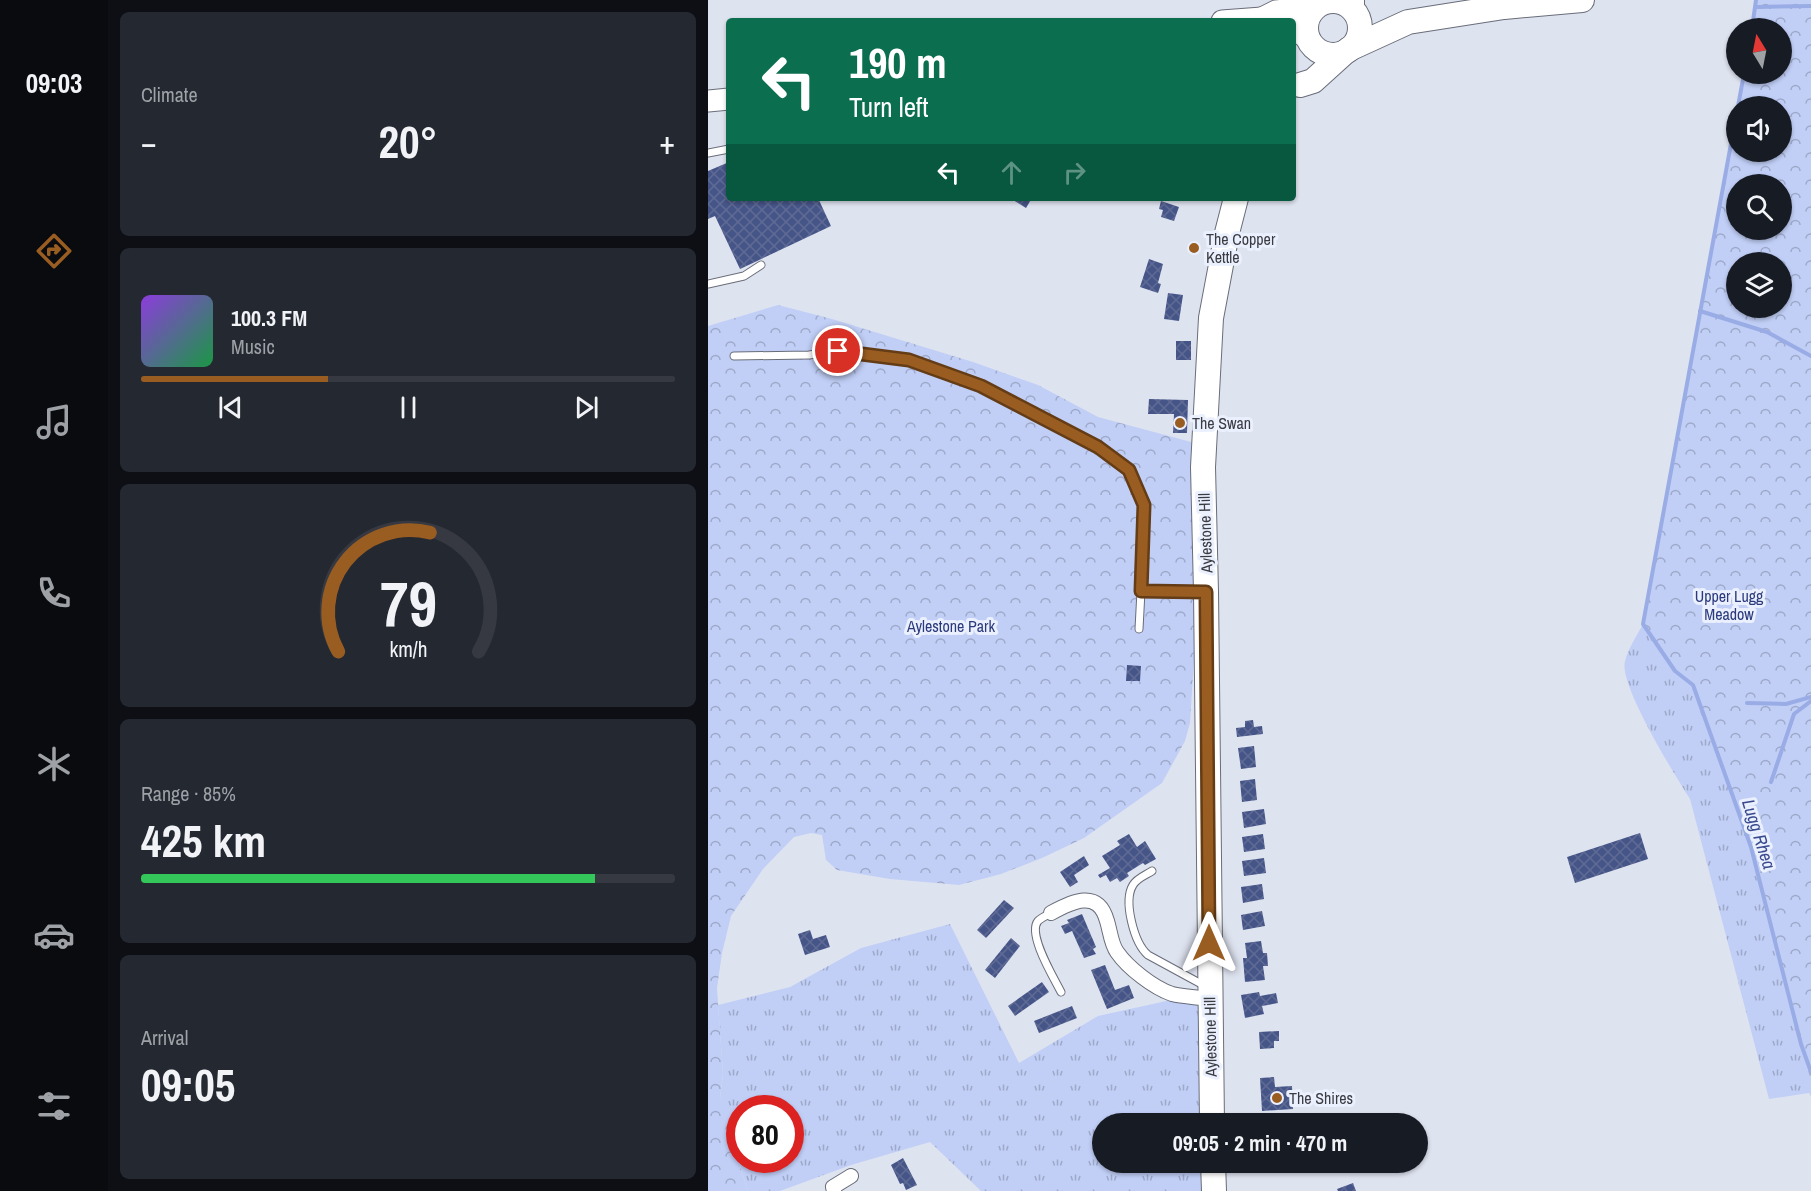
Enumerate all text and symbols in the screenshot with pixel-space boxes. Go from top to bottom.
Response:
north arrow [1726,18,1792,84]
map controls [1726,18,1792,318]
text: 190 m [849,35,947,91]
icon: left [750,42,828,120]
text: 09:03 [26,65,82,101]
text: Climate [141,81,198,108]
text: Turn left [849,89,928,125]
button: sound [1726,96,1792,162]
text: 20° [378,111,438,172]
text: − [141,120,157,164]
text: + [659,120,675,164]
icon: left [932,156,965,189]
icon: ahead [995,156,1028,189]
icon: right [1058,156,1091,189]
button: search [1726,174,1792,240]
place label: The Copper Kettle [1206,228,1276,268]
icon: directions [33,230,75,272]
marker: The Copper Kettle [1187,241,1201,255]
button: layers [1726,252,1792,318]
text: 100.3 FM [231,303,307,333]
pin [812,325,863,376]
text: Music [231,333,275,360]
icon: arrive [821,334,854,367]
icon: previous [214,391,247,424]
icon: pause [392,391,425,424]
icon: next [570,391,603,424]
icon: music [33,401,75,443]
place label: The Swan [1192,412,1251,434]
marker: The Swan [1173,416,1187,430]
street label: Aylestone Hill [1193,493,1217,574]
text: 79 [380,562,436,646]
icon: phone [33,572,75,614]
park label: Upper Lugg Meadow [1695,585,1764,625]
park label: Aylestone Park [906,615,995,637]
text: km/h [389,636,427,665]
icon: climate [33,743,75,785]
text: Range · 85% [141,780,236,807]
water label: Lugg Rhea [1736,796,1782,872]
text: 425 km [141,810,266,871]
position arrow [1177,911,1241,975]
icon: car [33,914,75,956]
street label: Aylestone Hill [1198,997,1222,1078]
text: Arrival [141,1024,188,1051]
text: 09:05 [141,1054,235,1115]
icon: filters [33,1085,75,1127]
place label: The Shires [1289,1087,1353,1109]
marker: The Shires [1270,1091,1284,1105]
speed limit sign: 80 [726,1095,804,1173]
text: 09:05 · 2 min · 470 m [1173,1128,1347,1158]

